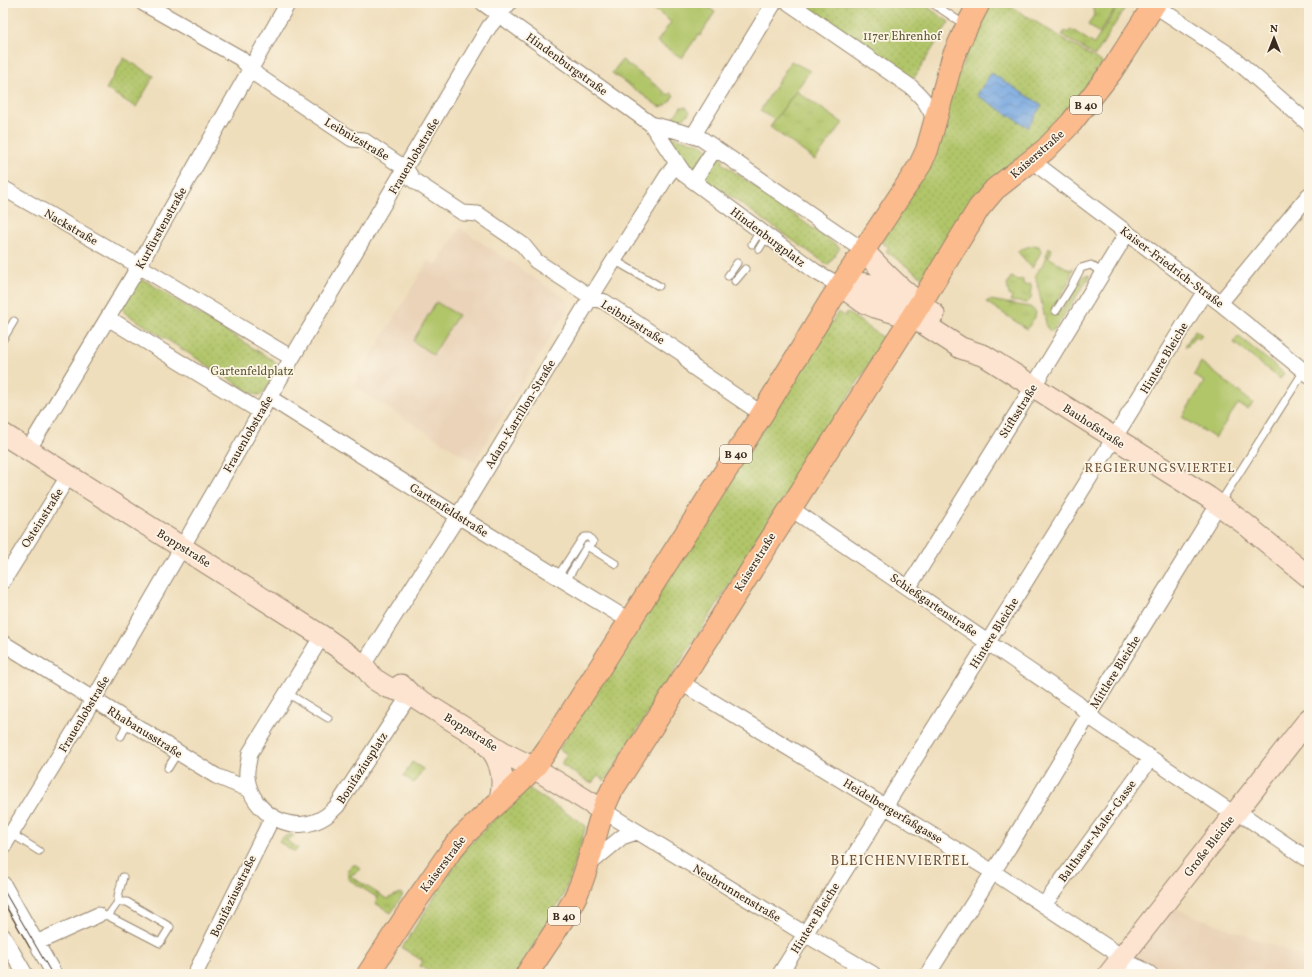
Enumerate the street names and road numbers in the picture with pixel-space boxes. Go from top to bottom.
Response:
street label: Hindenburgstraße [522,30,611,100]
road number: B 40 [1070,96,1102,114]
street label: Leibnizstraße [321,115,392,165]
street label: Frauenlobstraße [386,115,444,198]
street label: Kaiserstraße [1007,127,1068,183]
street label: Kurfürstenstraße [133,184,191,272]
street label: Hindenburgplatz [727,204,808,271]
street label: Nackstraße [41,206,101,250]
street label: Kaiser-Friedrich-Straße [1116,223,1227,312]
street label: Leibnizstraße [597,297,668,349]
street label: Hintere Bleiche [1137,319,1193,397]
street label: Adam-Karrillon-Straße [482,357,560,472]
street label: Stiftsstraße [996,381,1042,442]
street label: Frauenlobstraße [220,393,278,476]
street label: Bauhofstraße [1059,401,1128,453]
road number: B 40 [720,445,752,463]
street label: Gartenfeldstraße [406,480,491,542]
street label: Osteinstraße [18,485,68,551]
street label: Boppstraße [153,526,214,572]
street label: Kaiserstraße [731,530,780,595]
street label: Schießgartenstraße [886,571,981,641]
street label: Hintere Bleiche [967,595,1023,672]
street label: Mittlere Bleiche [1087,633,1145,712]
street label: Frauenlobstraße [56,673,114,756]
street label: Rhabanusstraße [104,703,186,763]
street label: Boppstraße [440,710,501,756]
street label: Bonifaziusplatz [334,730,392,808]
street label: Heidelbergerfaßgasse [840,776,946,848]
street label: Balthasar-Maler-Gasse [1055,777,1141,886]
street label: Große Bleiche [1181,812,1239,881]
street label: Kaiserstraße [417,833,470,896]
street label: Bonifaziusstraße [207,852,261,940]
street label: Neubrunnenstraße [689,861,784,927]
street label: Hintere Bleiche [788,880,844,957]
road number: B 40 [548,907,580,925]

